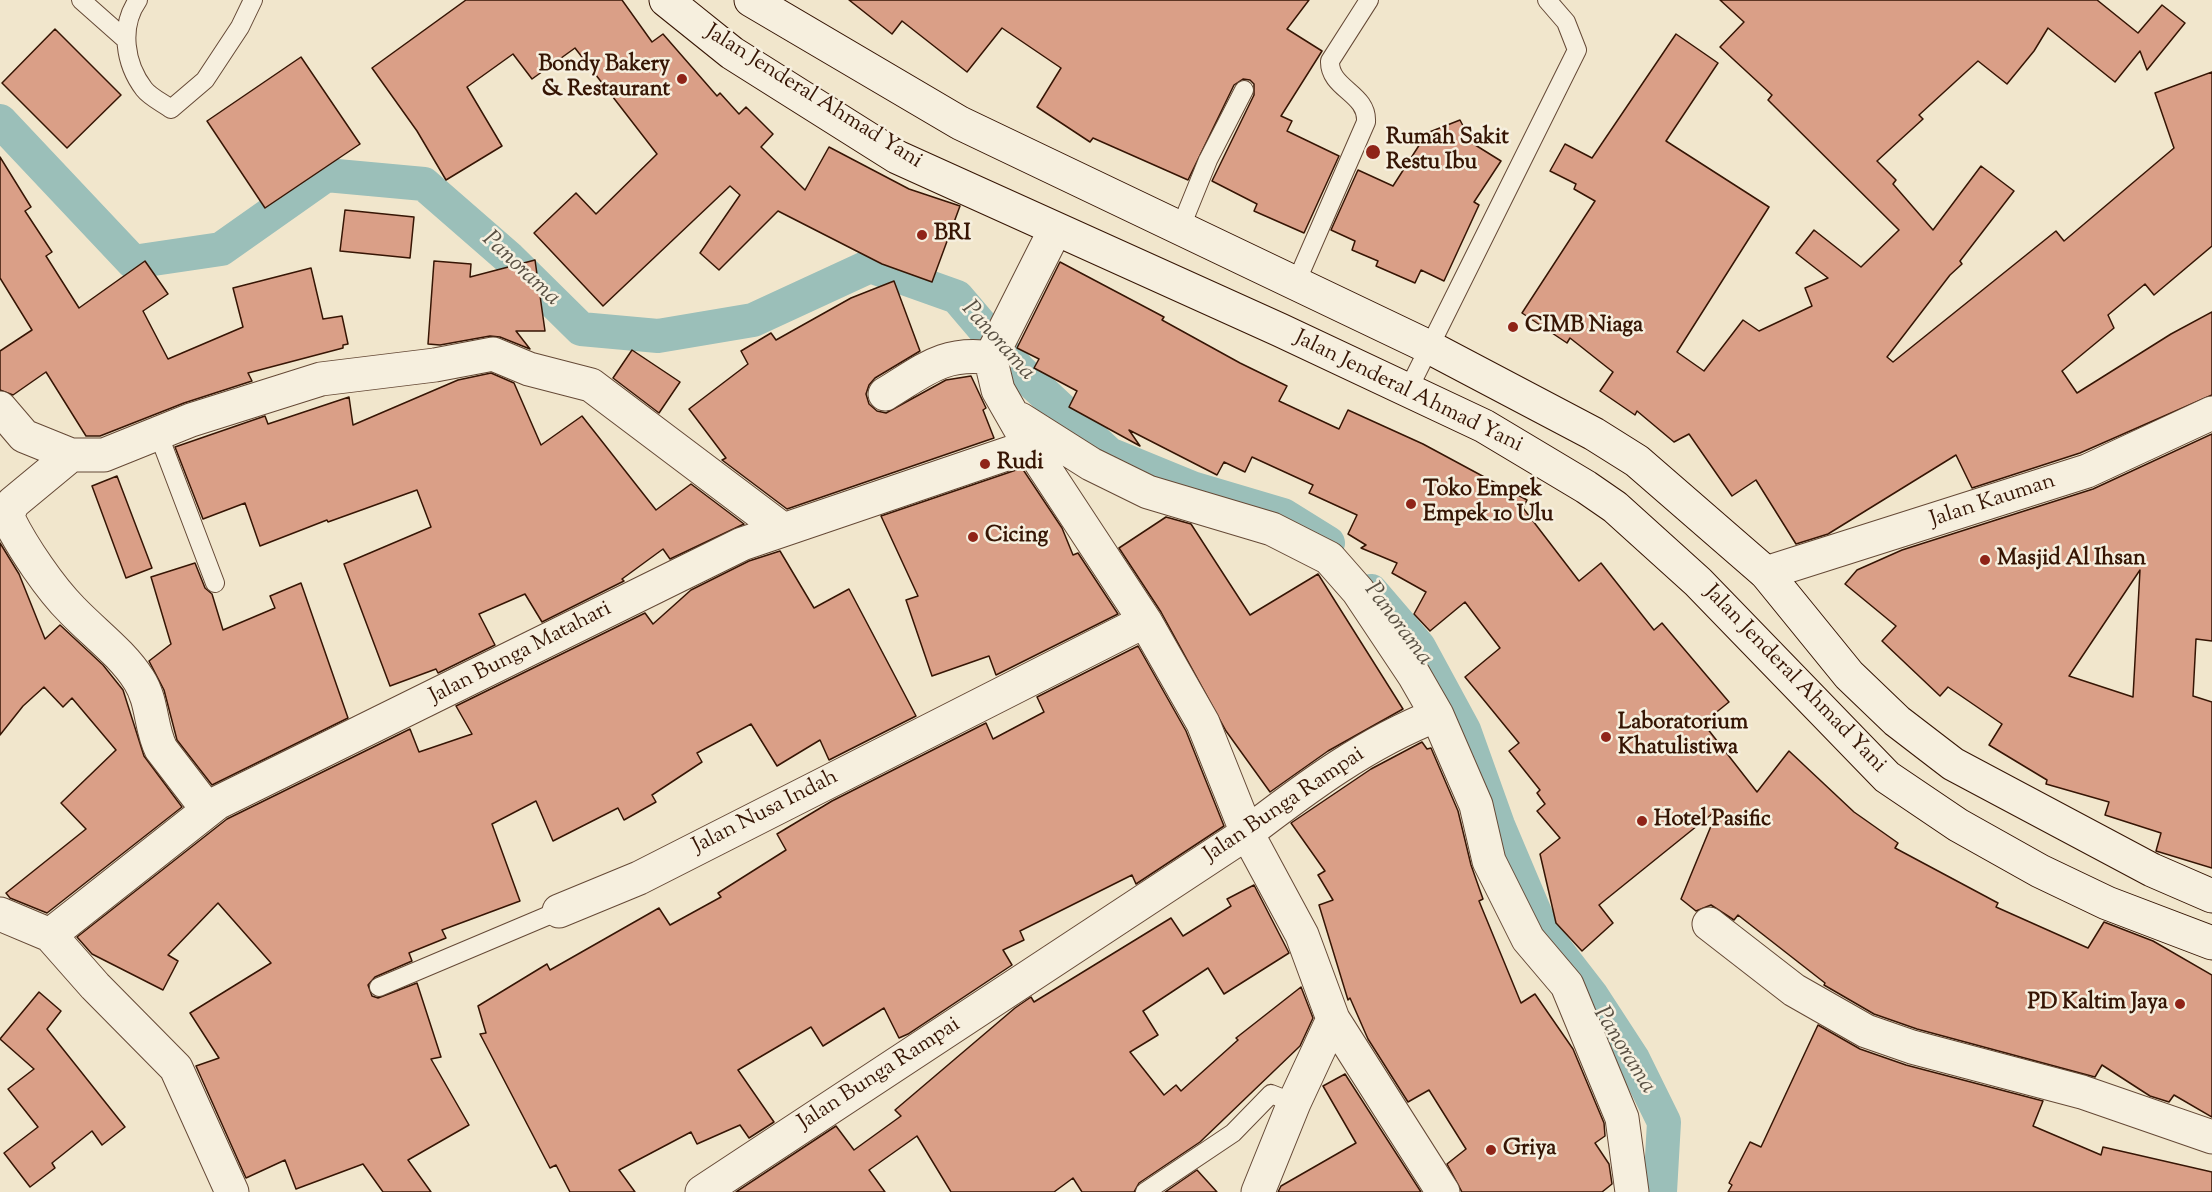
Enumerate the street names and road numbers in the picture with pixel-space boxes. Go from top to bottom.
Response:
street label: Jalan Jenderal Ahmad Yani [700,20,926,176]
street label: Jalan Jenderal Ahmad Yani [1289,326,1527,460]
street label: Jalan Kauman [1927,469,2059,535]
street label: Jalan Jenderal Ahmad Yani [1697,581,1891,779]
street label: Jalan Bunga Matahari [426,597,616,711]
street label: Jalan Bunga Rampai [1200,743,1370,869]
street label: Jalan Nusa Indah [689,765,843,861]
street label: Jalan Bunga Rampai [794,1013,966,1137]

